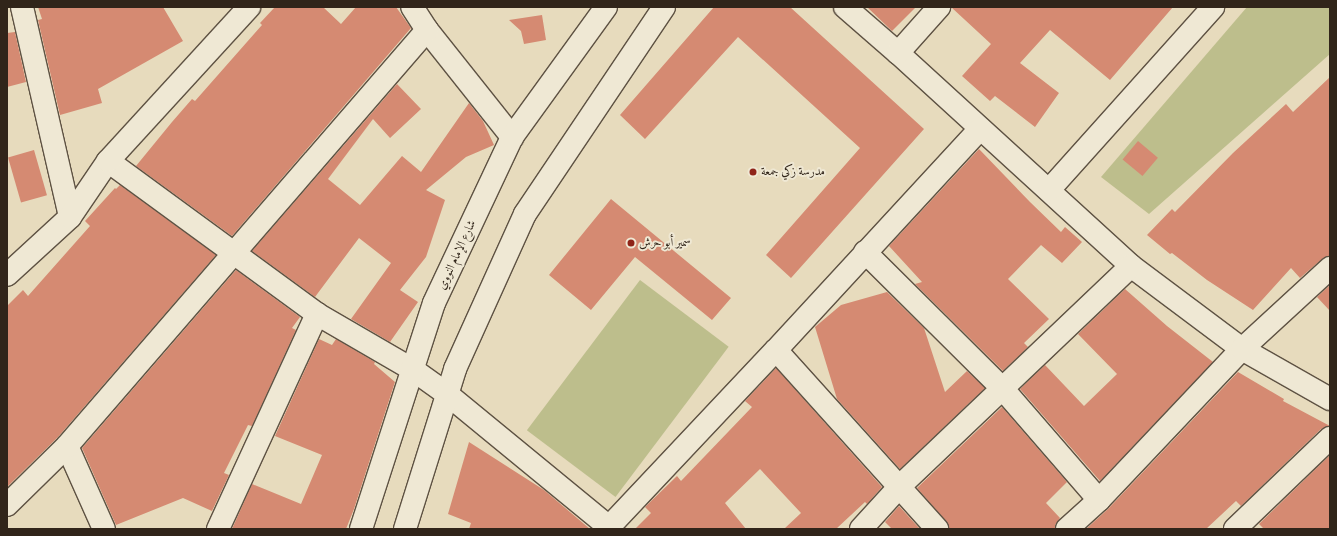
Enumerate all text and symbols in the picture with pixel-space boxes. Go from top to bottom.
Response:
place label: مدرسة زكي جمعة [761,165,825,179]
marker: مدرسة زكي جمعة [748,167,758,177]
street label: شارع الإمام النووي [435,218,479,292]
place label: سمير أبو حرش [639,236,691,250]
marker: سمير أبو حرش [626,238,636,248]

